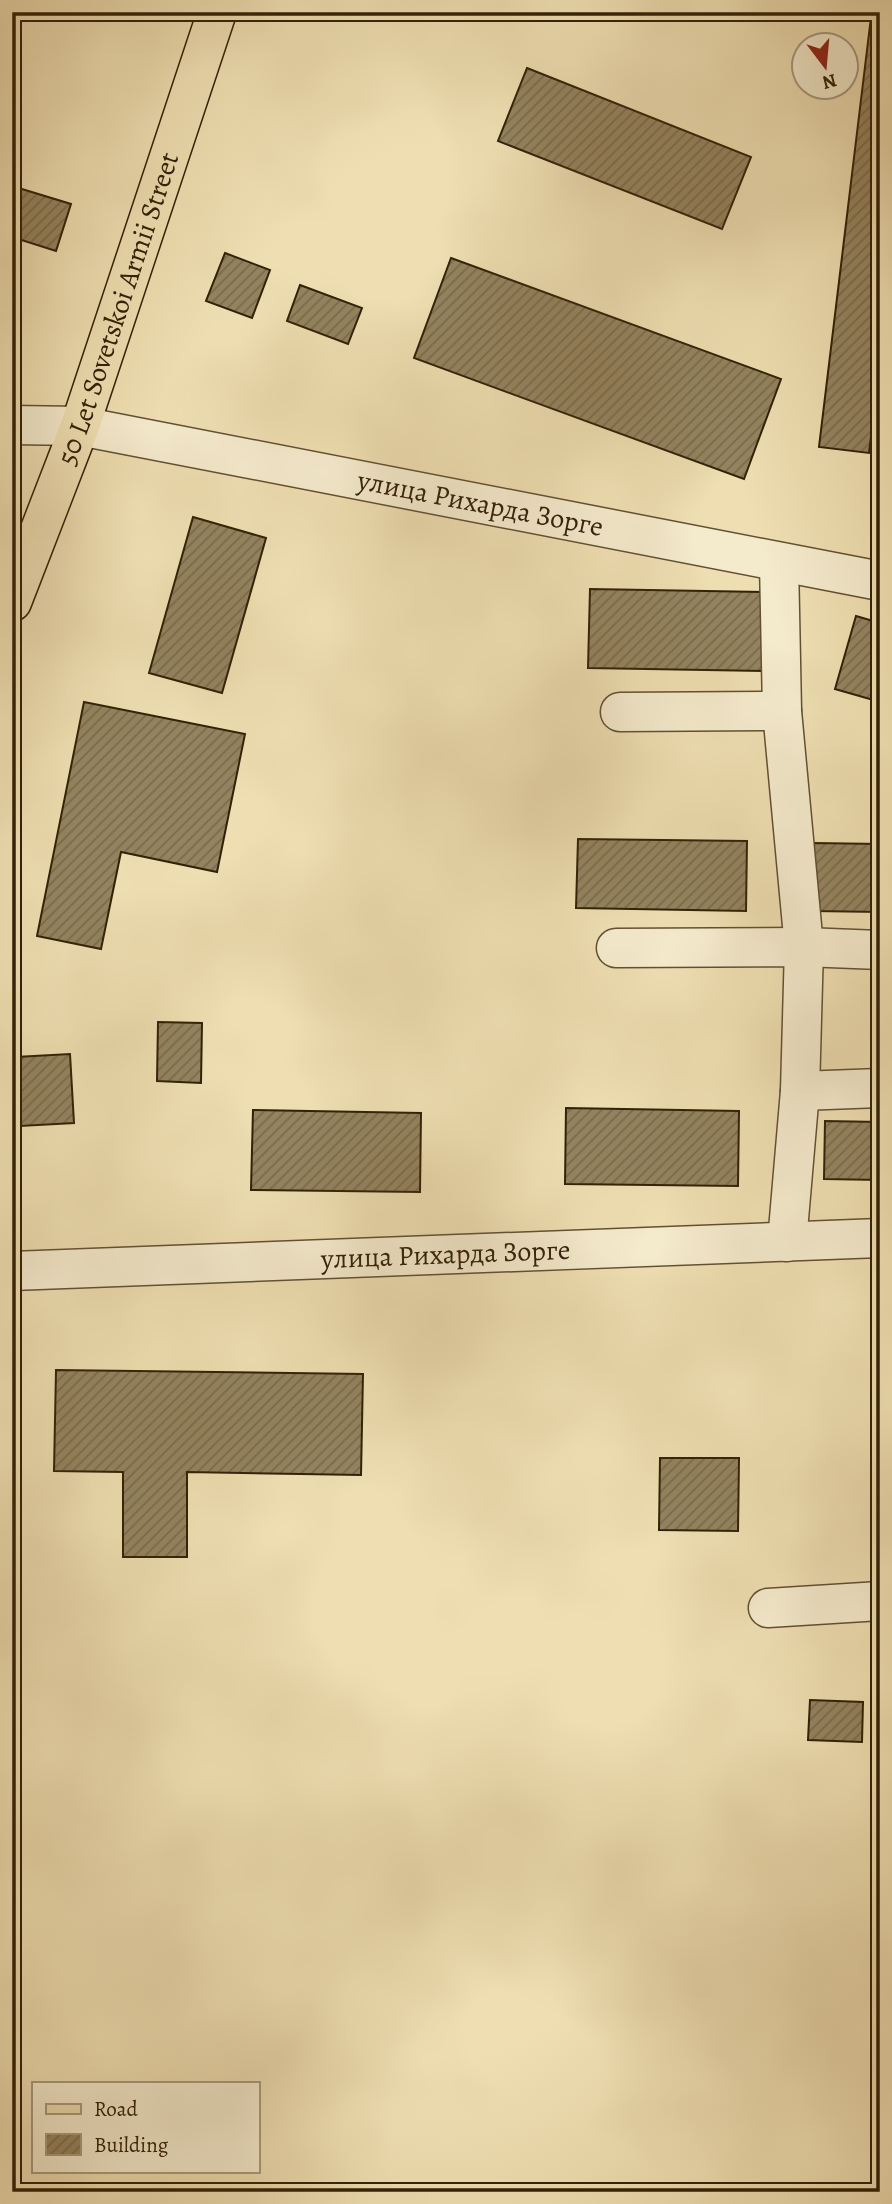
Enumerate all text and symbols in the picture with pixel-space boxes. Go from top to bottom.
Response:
north arrow [790,32,860,102]
text: N [819,67,840,96]
street label: 50 Let Sovetskoi Armii Street [48,147,188,471]
street label: улица Рихарда Зорге [353,461,607,546]
street label: улица Рихарда Зорге [319,1231,571,1278]
legend [32,2082,259,2172]
text: Road [94,2095,138,2123]
text: Building [94,2131,169,2159]

